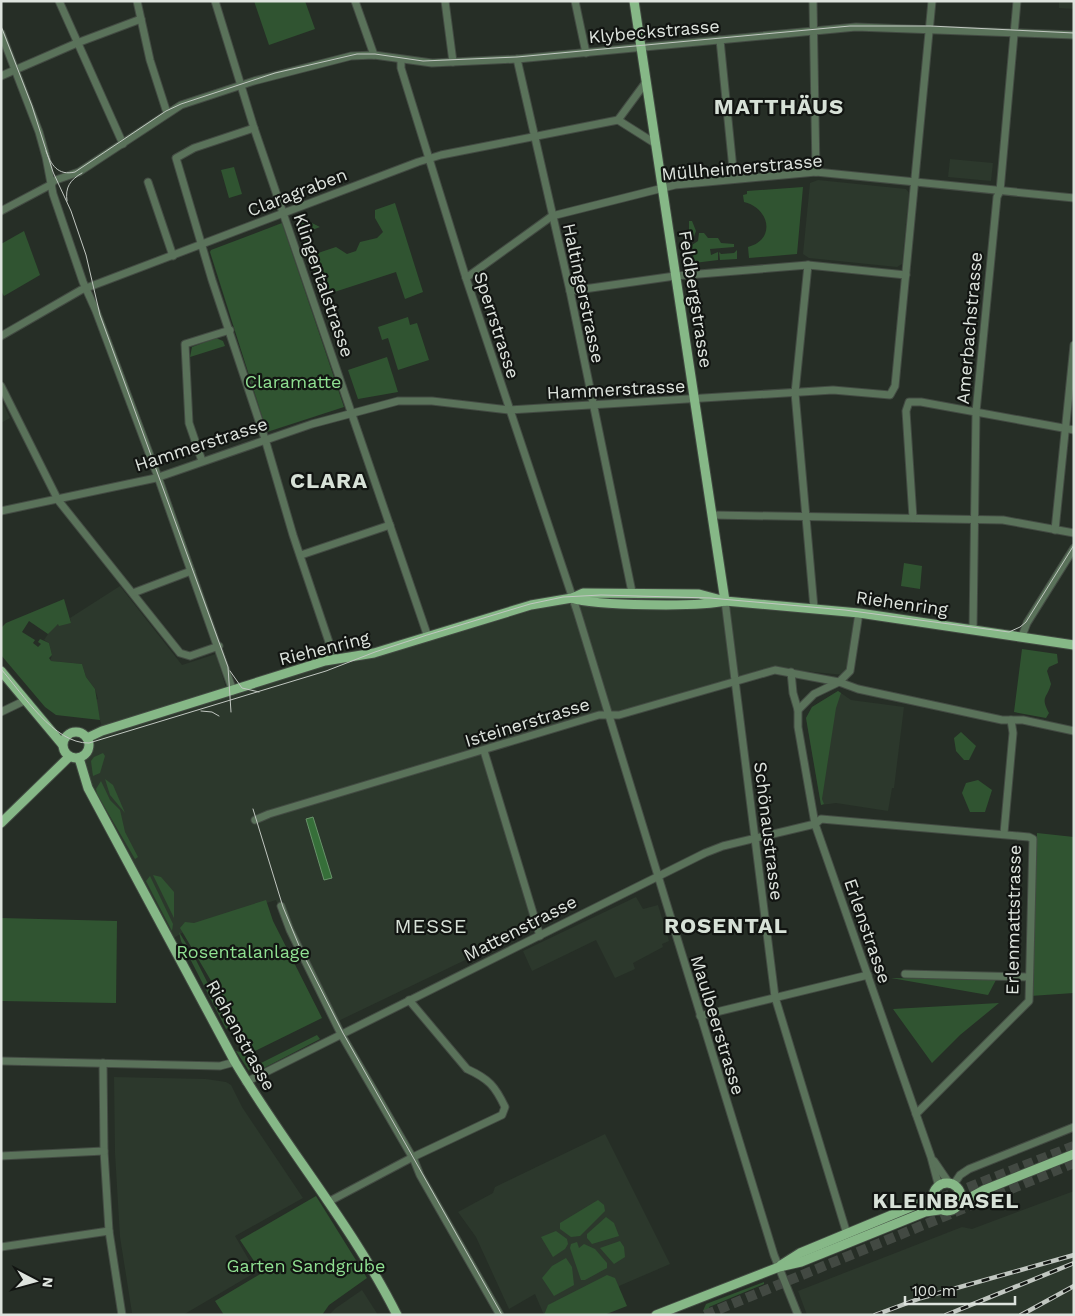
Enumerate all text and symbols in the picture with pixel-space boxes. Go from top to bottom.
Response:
street label: Klybeckstrasse [588,15,720,47]
district label: MATTHÄUS [714,94,844,119]
street label: Müllheimerstrasse [660,149,824,185]
street label: Claragraben [244,163,350,221]
street label: Klingentalstrasse [289,210,359,360]
street label: Haltingerstrasse [559,221,609,365]
street label: Feldbergstrasse [675,229,717,369]
street label: Amerbachstrasse [952,251,986,405]
street label: Sperrstrasse [470,269,524,381]
park label: Claramatte [245,371,341,392]
street label: Hammerstrasse [546,375,686,403]
street label: Hammerstrasse [132,413,270,475]
district label: CLARA [290,468,368,493]
street label: Riehenring [855,586,950,620]
street label: Riehenring [277,627,372,669]
street label: Isteinerstrasse [462,693,592,751]
street label: Schönaustrasse [750,760,788,902]
street label: Erlenmattstrasse [1001,845,1025,995]
street label: Erlenstrasse [840,876,896,986]
street label: Mattenstrasse [460,890,580,966]
district label: ROSENTAL [664,913,788,938]
district label: MESSE [394,914,468,938]
park label: Rosentalanlage [176,941,310,962]
street label: Maulbeerstrasse [687,953,749,1097]
street label: Riehenstrasse [202,976,280,1094]
district label: KLEINBASEL [873,1188,1019,1213]
park label: Garten Sandgrube [227,1255,385,1276]
north arrow [10,1256,60,1306]
scale bar [905,1274,1015,1306]
text: N [39,1276,56,1288]
text: 100 m [912,1282,956,1300]

